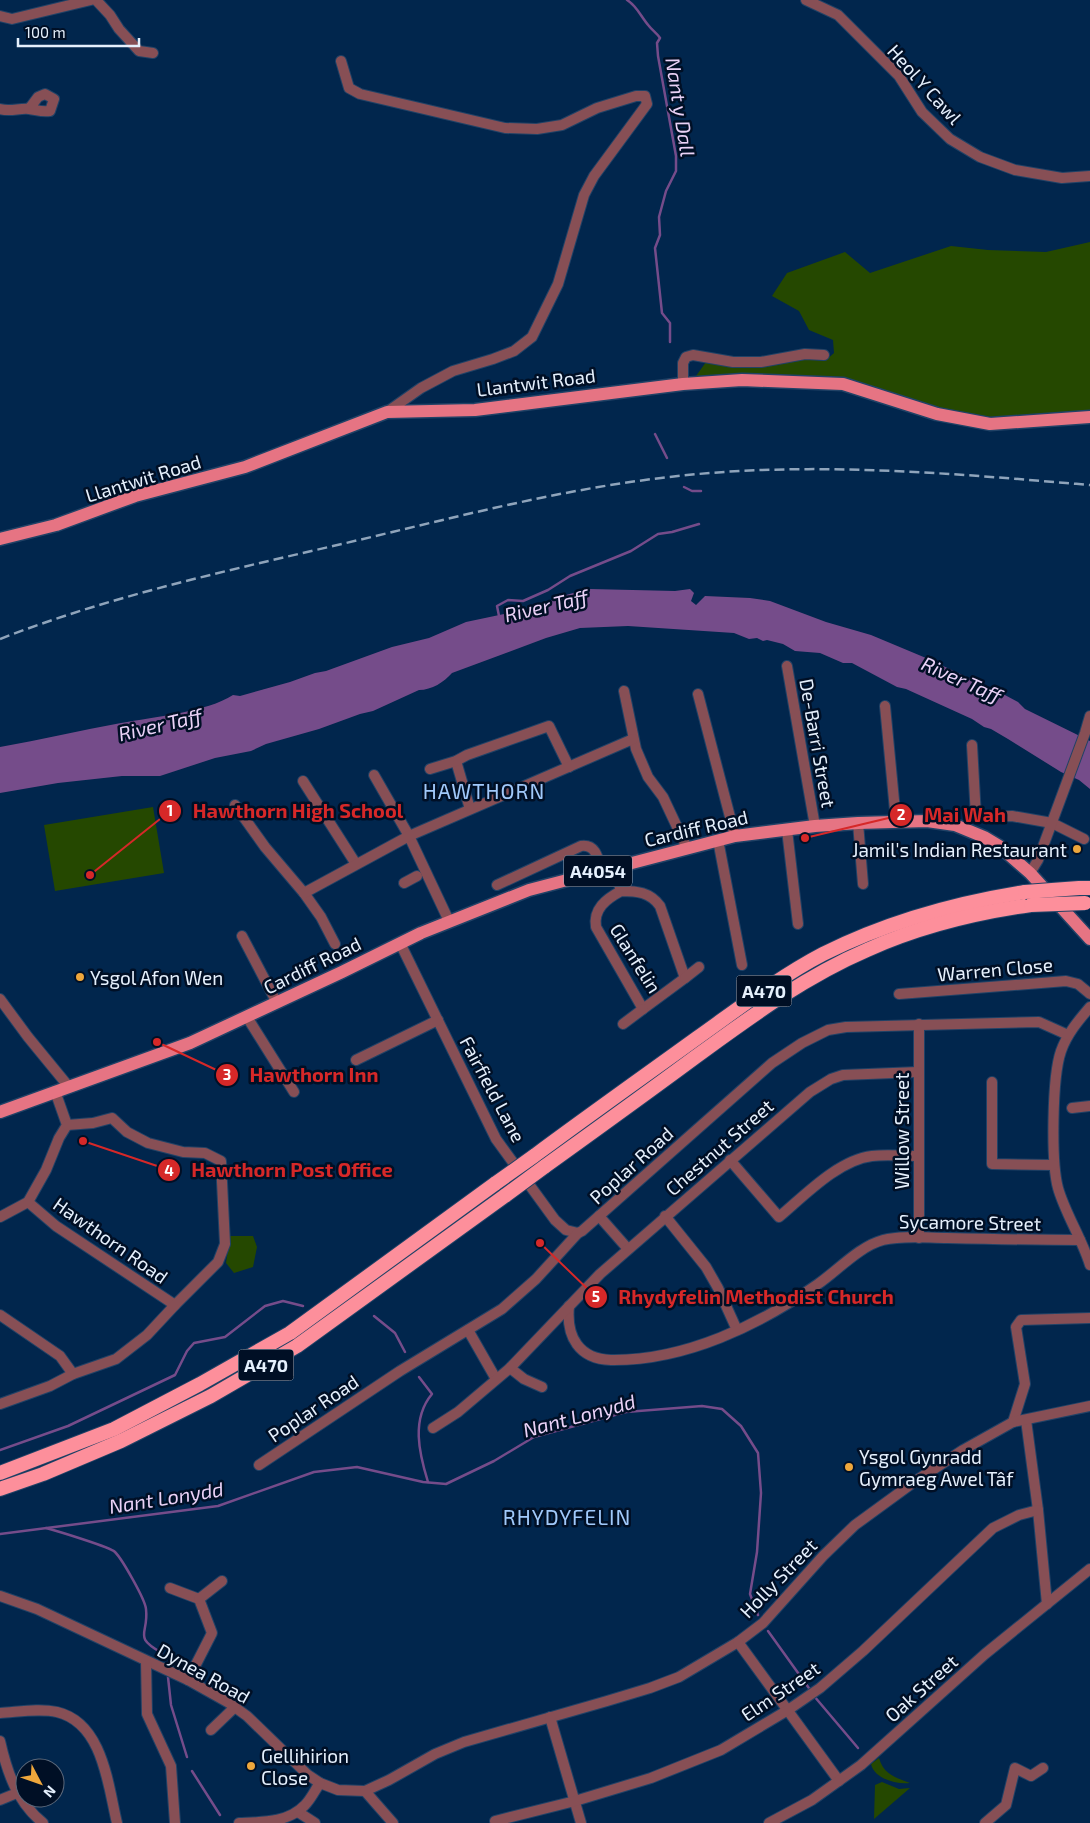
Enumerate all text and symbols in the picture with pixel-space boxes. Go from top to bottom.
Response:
scale bar [18,15,139,47]
text: 100 m [25,23,66,41]
street label: Heol Y Cawl [883,39,967,129]
water label: Nant y Dall [660,56,701,159]
street label: Llantwit Road [475,363,597,401]
street label: Llantwit Road [82,449,204,507]
water label: River Taff [502,583,592,626]
water label: River Taff [918,651,1007,708]
street label: De-Barri Street [795,677,841,809]
water label: River Taff [116,702,206,745]
district label: HAWTHORN [423,778,545,803]
callout: Hawthorn High School [157,793,413,828]
callout: Mai Wah [888,797,1016,832]
text: Hawthorn High School [193,798,404,822]
text: 1 [167,801,173,819]
text: Mai Wah [924,802,1006,826]
street label: Cardiff Road [642,805,750,851]
text: 2 [897,805,906,823]
place label: Jamil's Indian Restaurant [852,838,1067,861]
marker: Jamil's Indian Restaurant [1071,843,1083,855]
road number: A4054 [564,856,632,886]
street label: Glanfelin [606,919,666,997]
street label: Cardiff Road [259,931,365,999]
street label: Warren Close [936,952,1054,986]
place label: Ysgol Afon Wen [90,966,223,989]
marker: Ysgol Afon Wen [74,971,86,983]
road number: A470 [736,976,792,1006]
street label: Fairfield Lane [455,1032,531,1146]
callout: Hawthorn Inn [214,1057,388,1092]
text: Hawthorn Inn [250,1062,379,1086]
text: 3 [223,1065,231,1083]
street label: Willow Street [890,1072,913,1190]
street label: Chestnut Street [660,1094,778,1200]
street label: Poplar Road [585,1122,677,1208]
callout: Hawthorn Post Office [156,1153,403,1188]
text: Hawthorn Post Office [191,1157,393,1181]
text: 4 [164,1161,174,1179]
street label: Hawthorn Road [49,1192,173,1288]
street label: Sycamore Street [899,1209,1041,1235]
callout: Rhydyfelin Methodist Church [584,1279,904,1314]
text: Rhydyfelin Methodist Church [618,1284,894,1309]
text: 5 [592,1287,600,1305]
road number: A470 [238,1350,294,1380]
street label: Poplar Road [263,1369,363,1447]
water label: Nant Lonydd [520,1388,639,1443]
place label: Ysgol Gynradd Gymraeg Awel Tâf [859,1445,1014,1490]
marker: Ysgol Gynradd Gymraeg Awel Tâf [843,1461,855,1473]
water label: Nant Lonydd [107,1476,226,1519]
district label: RHYDYFELIN [503,1504,631,1529]
street label: Holly Street [735,1534,821,1622]
street label: Dynea Road [154,1638,254,1708]
street label: Oak Street [880,1649,962,1727]
street label: Elm Street [736,1656,824,1726]
place label: Gellihirion Close [261,1744,349,1789]
north arrow [15,1758,65,1808]
marker: Gellihirion Close [245,1760,257,1772]
text: N [40,1782,60,1801]

